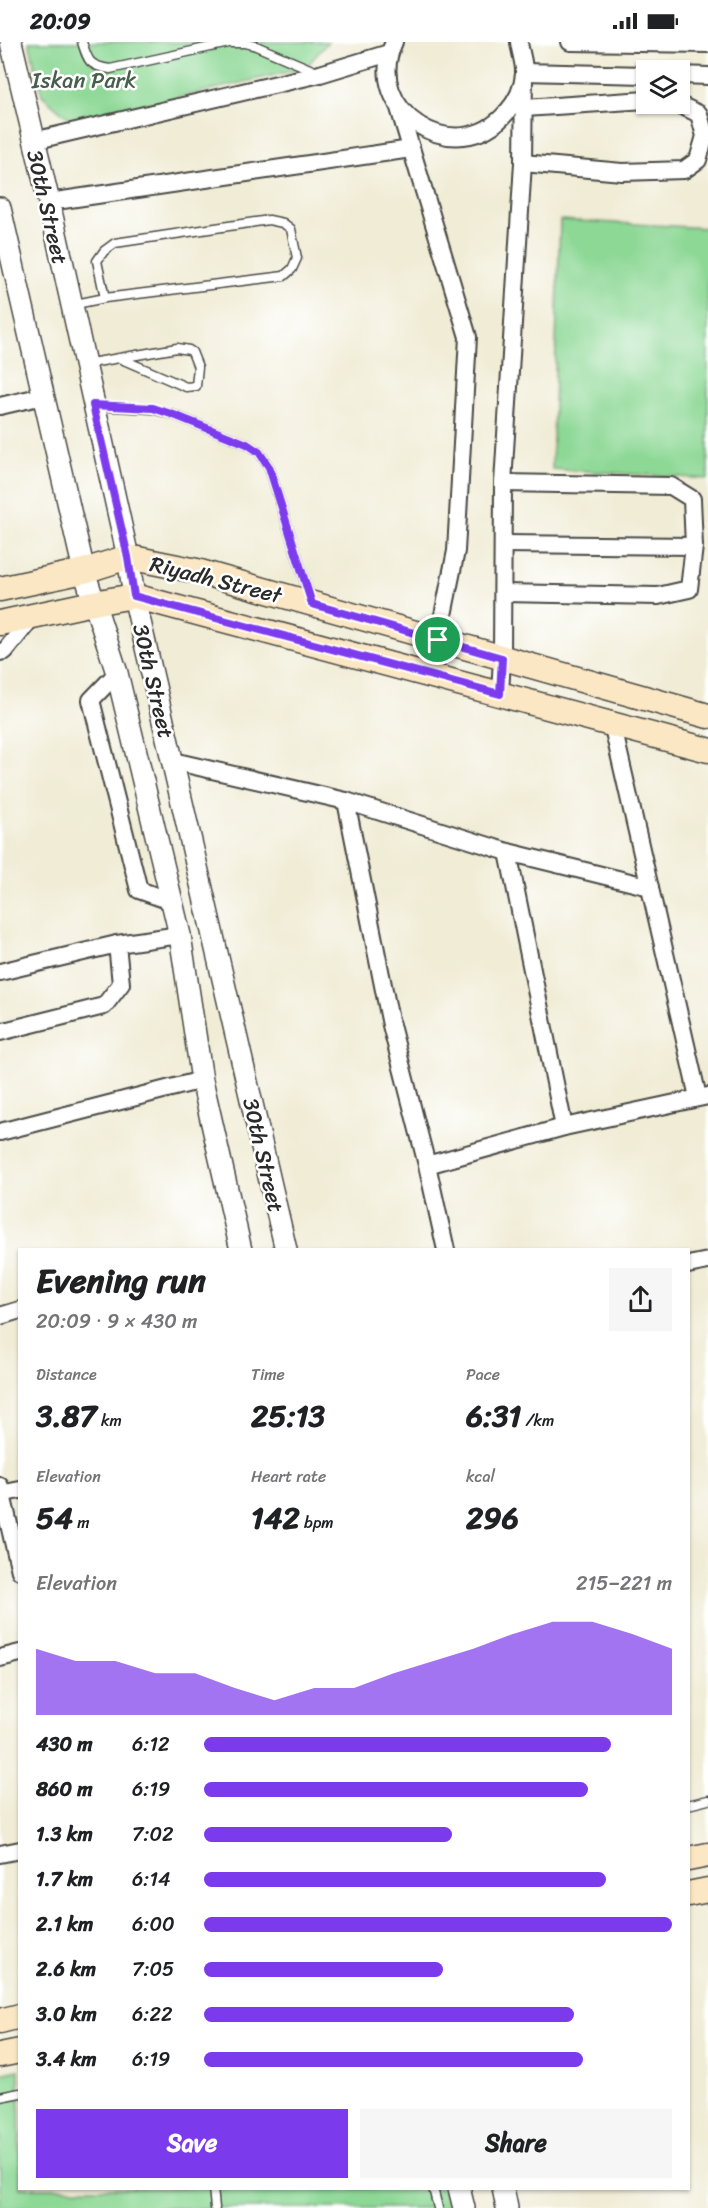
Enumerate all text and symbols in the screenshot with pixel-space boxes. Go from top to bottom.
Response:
text: 20:09 [30,2,91,41]
map controls [636,60,690,114]
button: layers [636,60,690,114]
park label: Iskan Park [31,61,136,100]
street label: 30th Street [15,146,80,269]
street label: Riyadh Street [146,544,287,615]
pin [412,614,463,665]
street label: 30th Street [121,620,186,743]
icon: arrive [421,623,454,656]
street label: 30th Street [231,1094,296,1217]
text: Evening run [36,1252,206,1310]
button: share [609,1268,672,1331]
text: 20:09 · 9 × 430 m [36,1304,197,1339]
text: Distance [36,1360,97,1389]
text: Time [251,1360,285,1389]
text: Pace [466,1360,500,1389]
text: 3.87 [36,1389,97,1443]
text: 25:13 [251,1389,325,1443]
text: 6:31 [466,1389,521,1443]
text: km [97,1406,122,1435]
text: /km [521,1406,554,1435]
text: Elevation [36,1462,101,1491]
text: Heart rate [251,1462,326,1491]
text: kcal [466,1462,495,1491]
text: 54 [36,1491,73,1545]
text: 142 [251,1491,300,1545]
text: 296 [466,1491,519,1545]
text: m [73,1508,90,1537]
text: bpm [300,1508,334,1537]
text: Elevation [36,1566,117,1601]
text: 215–221 m [576,1566,672,1601]
text: 430 m [36,1727,93,1762]
text: 6:12 [132,1727,170,1762]
text: 860 m [36,1772,93,1807]
text: 6:19 [132,1772,170,1807]
text: 1.3 km [36,1817,93,1852]
text: 7:02 [132,1817,174,1852]
text: 1.7 km [36,1862,93,1897]
text: 6:14 [132,1862,170,1897]
text: 2.1 km [36,1907,93,1942]
text: 6:00 [132,1907,175,1942]
text: 2.6 km [36,1952,96,1987]
text: 7:05 [132,1952,174,1987]
text: 3.0 km [36,1997,97,2032]
text: 6:22 [132,1997,172,2032]
text: 3.4 km [36,2042,97,2077]
text: 6:19 [132,2042,170,2077]
button: Save [36,2109,348,2178]
button: Share [360,2109,672,2178]

